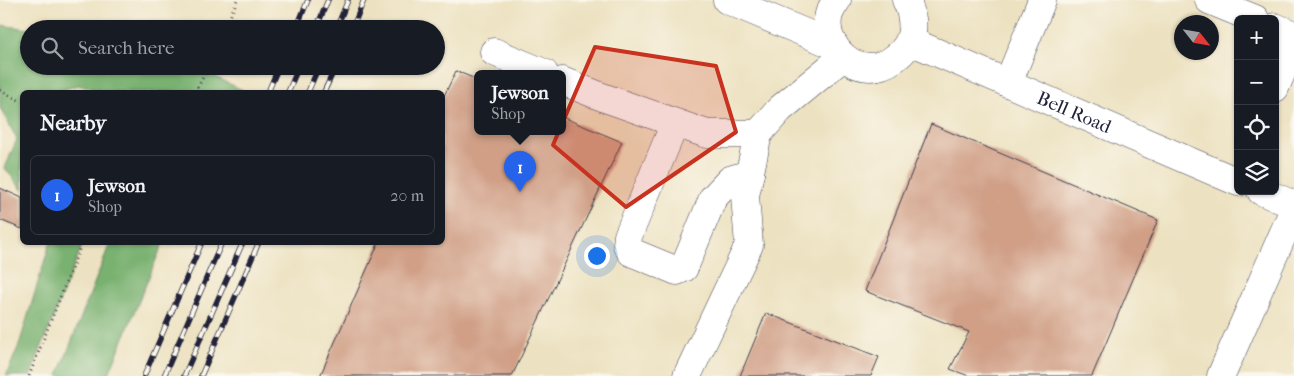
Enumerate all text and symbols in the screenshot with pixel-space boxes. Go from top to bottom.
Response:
north arrow [1174,15,1219,60]
map controls [1234,15,1279,195]
button: + [1234,15,1279,60]
search box [20,20,445,75]
icon: search [38,34,66,62]
text: Search here [78,37,174,59]
button: − [1234,60,1279,105]
popup [474,70,566,135]
text: Jewson [491,82,549,104]
street label: Bell Road [1034,87,1115,138]
text: Shop [491,104,525,123]
button: locate [1234,105,1279,150]
text: Nearby [40,111,106,135]
button: layers [1234,150,1279,195]
pin: 1 [504,151,536,192]
text: Jewson [88,175,146,197]
text: 1 [54,186,60,205]
text: 20 m [390,186,424,205]
text: Shop [88,197,122,216]
your location [584,243,610,269]

